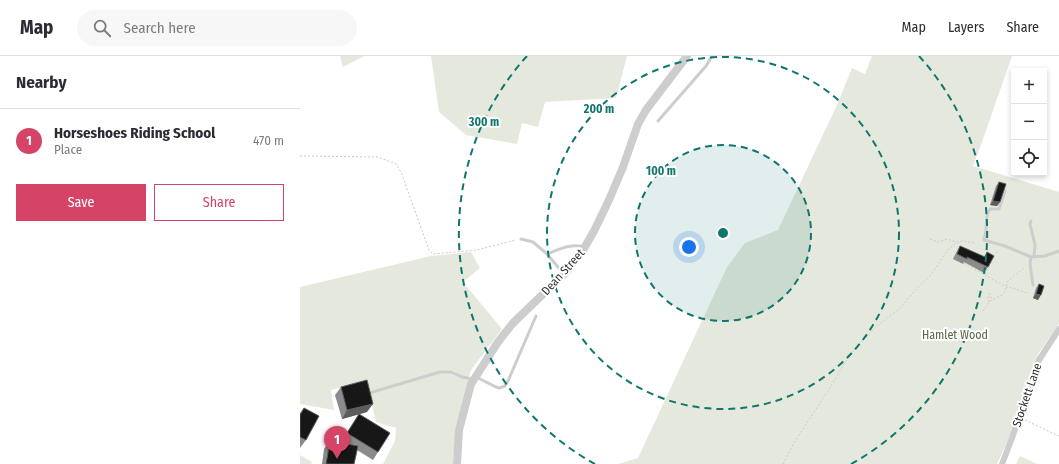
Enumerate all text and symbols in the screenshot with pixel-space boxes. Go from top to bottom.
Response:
search box [77,10,357,46]
text: Map [20,16,53,39]
icon: search [91,17,113,39]
text: Search here [123,19,196,37]
text: Map [902,19,926,36]
text: Layers [948,19,984,36]
text: Share [1006,19,1039,36]
map controls [1011,68,1047,176]
button: + [1011,68,1047,104]
text: Nearby [16,72,67,93]
text: 200 m [583,102,614,116]
button: − [1011,104,1047,140]
text: 300 m [468,115,499,129]
text: Horseshoes Riding School [54,124,215,142]
text: 1 [26,133,32,148]
text: 470 m [253,133,284,148]
button: locate [1011,140,1047,176]
text: Place [54,142,82,157]
text: 100 m [646,164,676,178]
button: Save [16,184,146,221]
button: Share [154,184,284,221]
centre of rings [716,226,730,240]
your location [679,237,699,257]
street label: Dean Street [539,246,587,298]
park label: Hamlet Wood [922,328,988,342]
street label: Stockett Lane [1010,361,1044,429]
pin: 1 [324,426,350,459]

